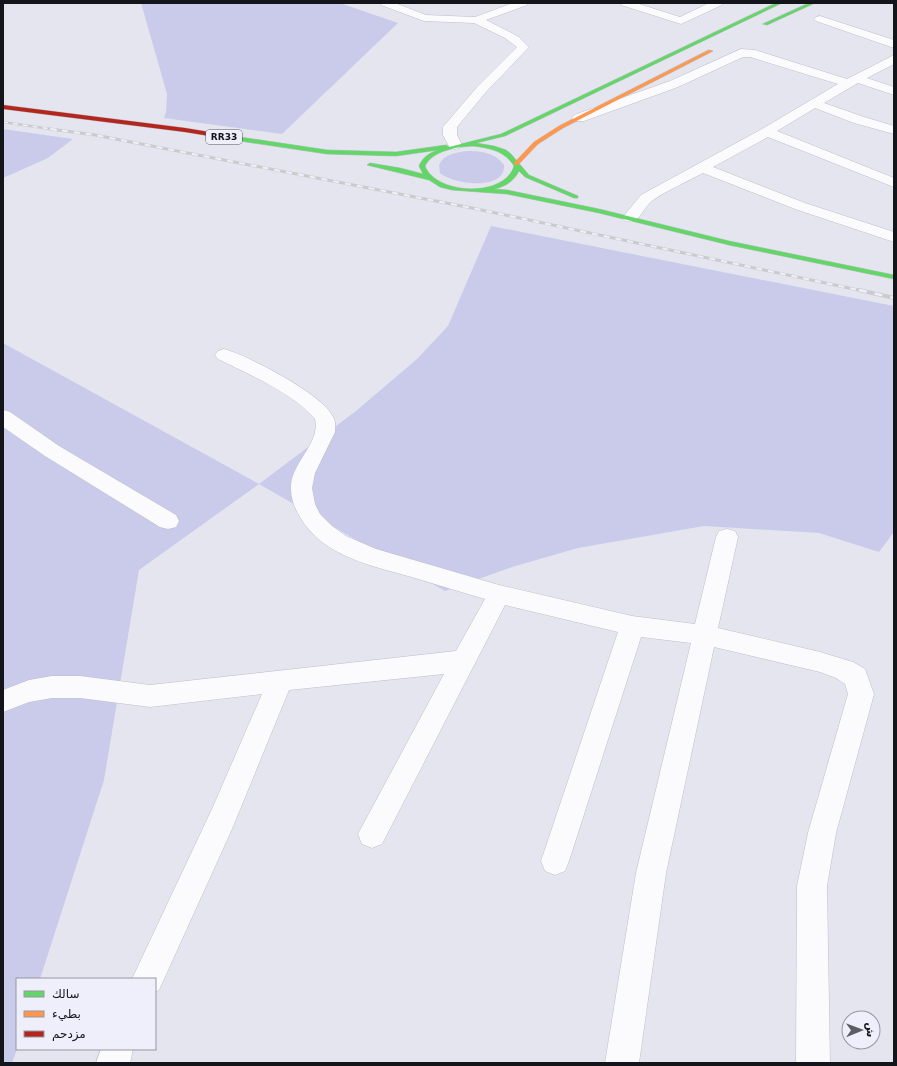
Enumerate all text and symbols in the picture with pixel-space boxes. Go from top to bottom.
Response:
road number: RR33 [206,130,242,144]
legend [16,978,156,1050]
text: سالك [52,987,79,1001]
text: بطيء [52,1007,81,1021]
north arrow [841,1010,881,1050]
text: ش [864,1022,877,1038]
text: مزدحم [52,1027,86,1042]

